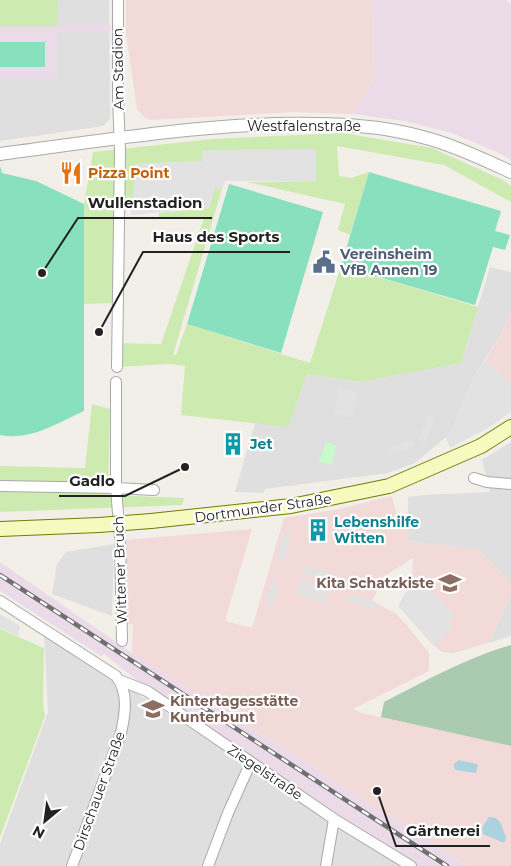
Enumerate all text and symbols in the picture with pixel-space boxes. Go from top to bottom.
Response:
street label: Am Stadion [108,28,128,110]
street label: Westfalenstraße [247,117,361,135]
restaurant icon: Pizza Point [58,160,84,186]
place label: Pizza Point [88,164,170,182]
callout: Wullenstadion [78,188,212,218]
text: Wullenstadion [88,193,202,212]
callout: Haus des Sports [143,222,290,252]
text: Haus des Sports [153,227,279,246]
place label: Vereinsheim VfB Annen 19 [339,245,438,279]
public building icon: Vereinsheim VfB Annen 19 [311,249,337,275]
building icon: Jet [220,431,246,457]
place label: Jet [249,435,273,453]
callout: Gadlo [59,466,125,496]
text: Gadlo [69,471,115,490]
street label: Dortmunder Straße [193,489,333,527]
place label: Lebenshilfe Witten [334,513,419,547]
street label: Wittener Bruch [109,516,131,624]
building icon: Lebenshilfe Witten [305,517,331,543]
school or university icon: Kita Schatzkiste [437,570,463,596]
place label: Kita Schatzkiste [316,574,434,592]
place label: Kintertagesstätte Kunterbunt [170,692,298,726]
school or university icon: Kintertagesstätte Kunterbunt [140,696,166,722]
street label: Dirschauer Straße [69,729,129,853]
street label: Ziegelstraße [224,740,306,804]
north arrow [20,796,70,846]
callout: Gärtnerei [396,816,490,846]
text: Gärtnerei [406,821,480,840]
text: N [29,822,48,843]

